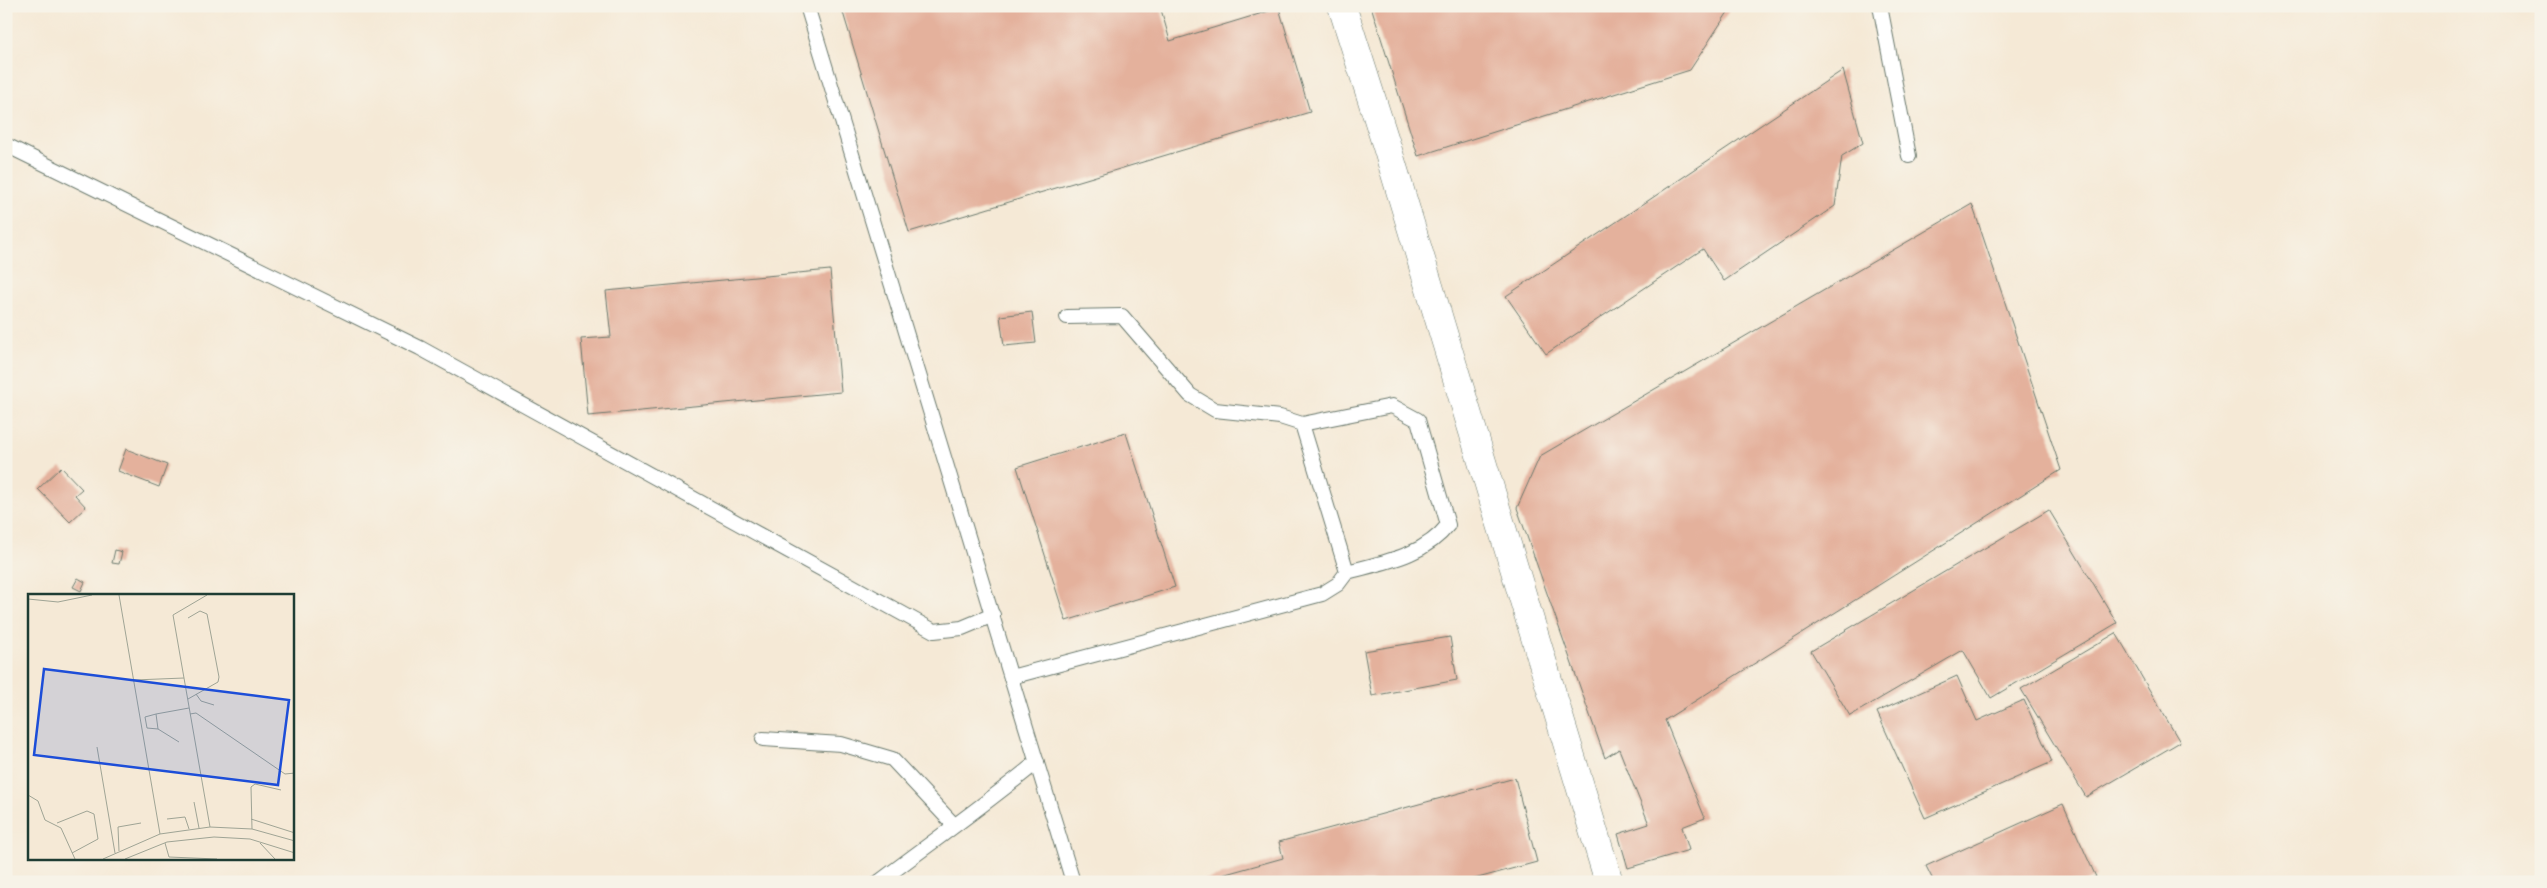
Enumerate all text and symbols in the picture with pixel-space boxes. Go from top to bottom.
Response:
inset map [28,594,294,860]

